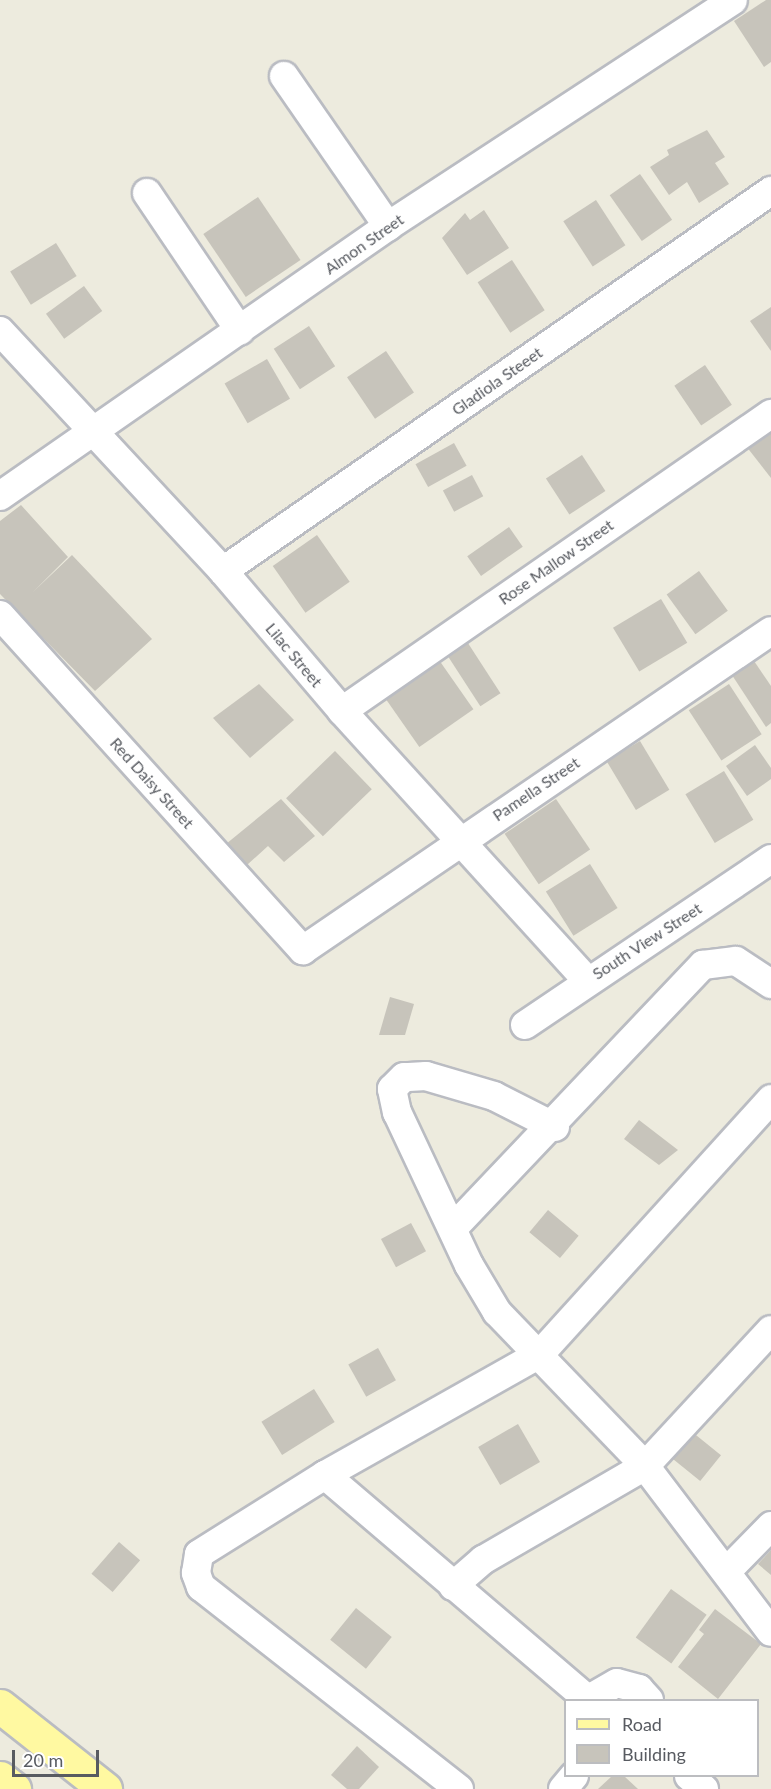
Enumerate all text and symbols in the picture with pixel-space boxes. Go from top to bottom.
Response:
street label: Almon Street [321,210,407,278]
street label: Gladiola Steeet [448,343,546,419]
street label: Rose Mallow Street [495,515,617,609]
street label: Lilac Street [262,619,326,691]
street label: Red Daisy Street [106,733,198,833]
street label: Pamella Street [489,753,583,825]
street label: South View Street [588,898,706,984]
legend [564,1699,759,1777]
text: Road [622,1713,662,1735]
scale bar [15,1738,102,1776]
text: Building [622,1743,686,1765]
text: 20 m [23,1749,63,1771]

